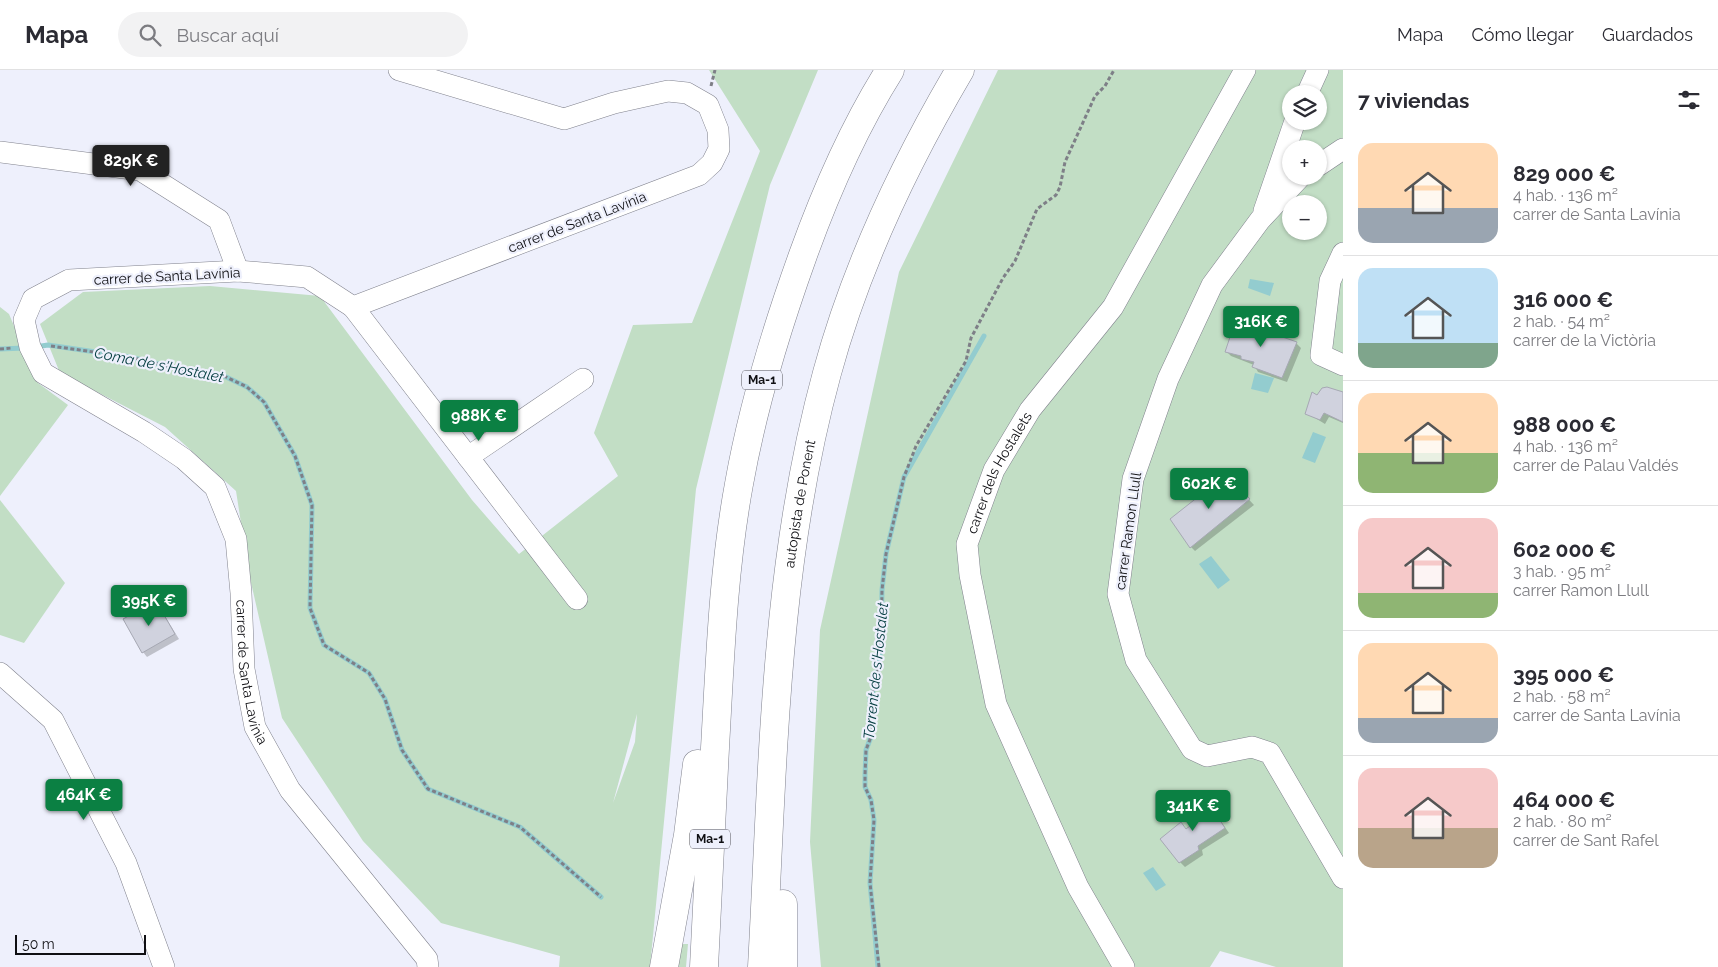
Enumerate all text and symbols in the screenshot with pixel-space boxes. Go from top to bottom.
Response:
search box [118,12,468,57]
text: Mapa [25,20,88,49]
icon: search [136,21,164,49]
text: Buscar aquí [176,24,279,46]
text: Mapa [1397,24,1443,45]
text: Cómo llegar [1471,24,1574,45]
text: Guardados [1602,24,1693,45]
map controls [1282,85,1327,240]
button: layers [1282,85,1327,130]
icon: filters [1675,86,1703,114]
text: 7 viviendas [1358,88,1469,113]
button: + [1282,140,1327,185]
pin: 829K € [90,144,172,187]
text: 829K € [103,151,159,170]
text: 829 000 € [1513,161,1615,186]
icon: home [1398,163,1458,223]
text: 4 hab. · 136 m² [1513,186,1618,205]
street label: carrer de Santa Lavínia [506,188,648,256]
button: − [1282,195,1327,240]
text: carrer de Santa Lavínia [1513,205,1681,224]
street label: carrer de Santa Lavínia [93,264,241,288]
text: 316 000 € [1513,287,1613,312]
icon: home [1398,288,1458,348]
pin: 316K € [1220,306,1302,348]
text: 316K € [1234,312,1288,331]
text: 2 hab. · 54 m² [1513,312,1610,331]
text: carrer de la Victòria [1513,331,1656,350]
water label: Coma de s'Hostalet [93,344,225,386]
road number: Ma-1 [742,370,782,390]
pin: 988K € [438,400,520,442]
text: 988K € [451,406,507,425]
street label: carrer dels Hostalets [963,409,1035,536]
text: 988 000 € [1513,412,1616,437]
icon: home [1398,413,1458,473]
text: 4 hab. · 136 m² [1513,437,1618,456]
street label: autopista de Ponent [781,438,819,569]
text: carrer de Palau Valdés [1513,456,1679,475]
pin: 602K € [1168,468,1250,510]
street label: carrer Ramon Llull [1112,471,1144,591]
text: 602K € [1181,474,1237,493]
text: 602 000 € [1513,537,1616,562]
icon: home [1398,538,1458,598]
text: 3 hab. · 95 m² [1513,562,1611,581]
text: carrer Ramon Llull [1513,581,1649,600]
pin: 395K € [108,584,190,627]
text: 395K € [122,591,176,610]
street label: carrer de Santa Lavínia [233,599,271,747]
water label: Torrent de s'Hostalet [860,601,892,740]
text: 395 000 € [1513,662,1614,687]
icon: home [1398,663,1458,723]
text: 2 hab. · 58 m² [1513,687,1611,706]
text: carrer de Santa Lavínia [1513,706,1681,725]
pin: 464K € [43,778,125,821]
text: 464K € [56,785,112,804]
text: 464 000 € [1513,787,1615,812]
icon: home [1398,788,1458,848]
pin: 341K € [1152,790,1234,832]
text: 341K € [1166,796,1220,815]
text: 2 hab. · 80 m² [1513,812,1612,831]
road number: Ma-1 [690,830,730,849]
text: carrer de Sant Rafel [1513,831,1659,850]
scale bar [15,932,146,955]
text: 50 m [22,936,55,952]

